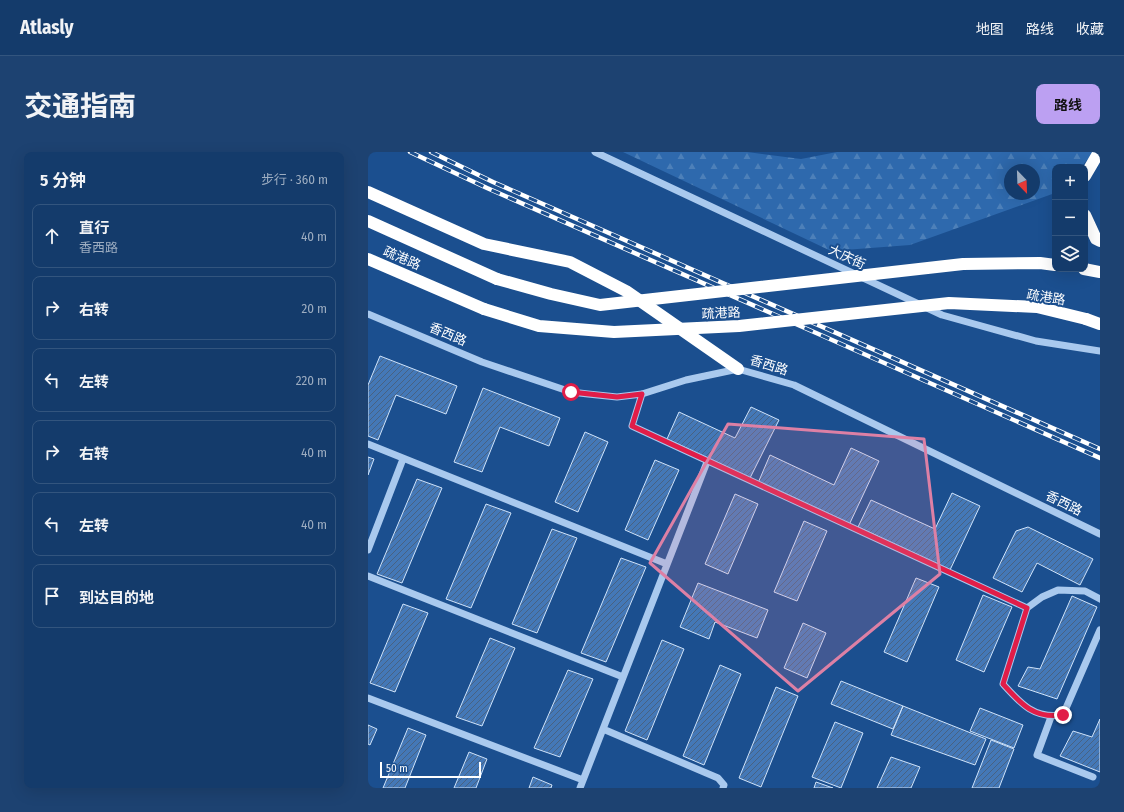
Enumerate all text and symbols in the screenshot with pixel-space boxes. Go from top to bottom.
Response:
text: Atlasly [20,16,74,39]
text: 地图 [976,21,1004,38]
text: 路线 [1026,21,1054,38]
text: 收藏 [1076,21,1104,38]
button: 路线 [1036,84,1100,124]
text: 交通指南 [24,90,136,123]
north arrow [1004,164,1040,200]
map controls [1052,164,1088,272]
button: + [1052,164,1088,200]
text: 5 分钟 [40,170,86,191]
text: 步行 · 360 m [261,172,328,187]
button: − [1052,200,1088,236]
text: 直行 [79,219,109,237]
icon: ahead [41,225,63,247]
text: 40 m [301,229,327,244]
button: layers [1052,236,1088,272]
text: 香西路 [79,240,118,255]
street label: 大庆街 [826,242,868,272]
street label: 疏港路 [381,243,423,273]
street label: 疏港路 [1026,287,1066,307]
icon: right [41,297,63,319]
text: 右转 [79,301,109,319]
text: 20 m [301,301,327,316]
street label: 疏港路 [701,304,741,322]
street label: 香西路 [427,319,469,349]
street label: 香西路 [748,352,790,378]
icon: left [41,369,63,391]
text: 左转 [79,373,109,391]
text: 220 m [296,373,327,388]
route start [562,383,580,401]
icon: right [41,441,63,463]
text: 右转 [79,445,109,463]
text: 40 m [301,445,327,460]
street label: 香西路 [1043,488,1085,518]
icon: left [41,513,63,535]
text: 左转 [79,517,109,535]
text: 40 m [301,517,327,532]
icon: arrive [41,585,63,607]
text: 到达目的地 [79,589,154,607]
route end [1054,706,1072,724]
scale bar [380,760,481,779]
text: 50 m [386,762,408,775]

